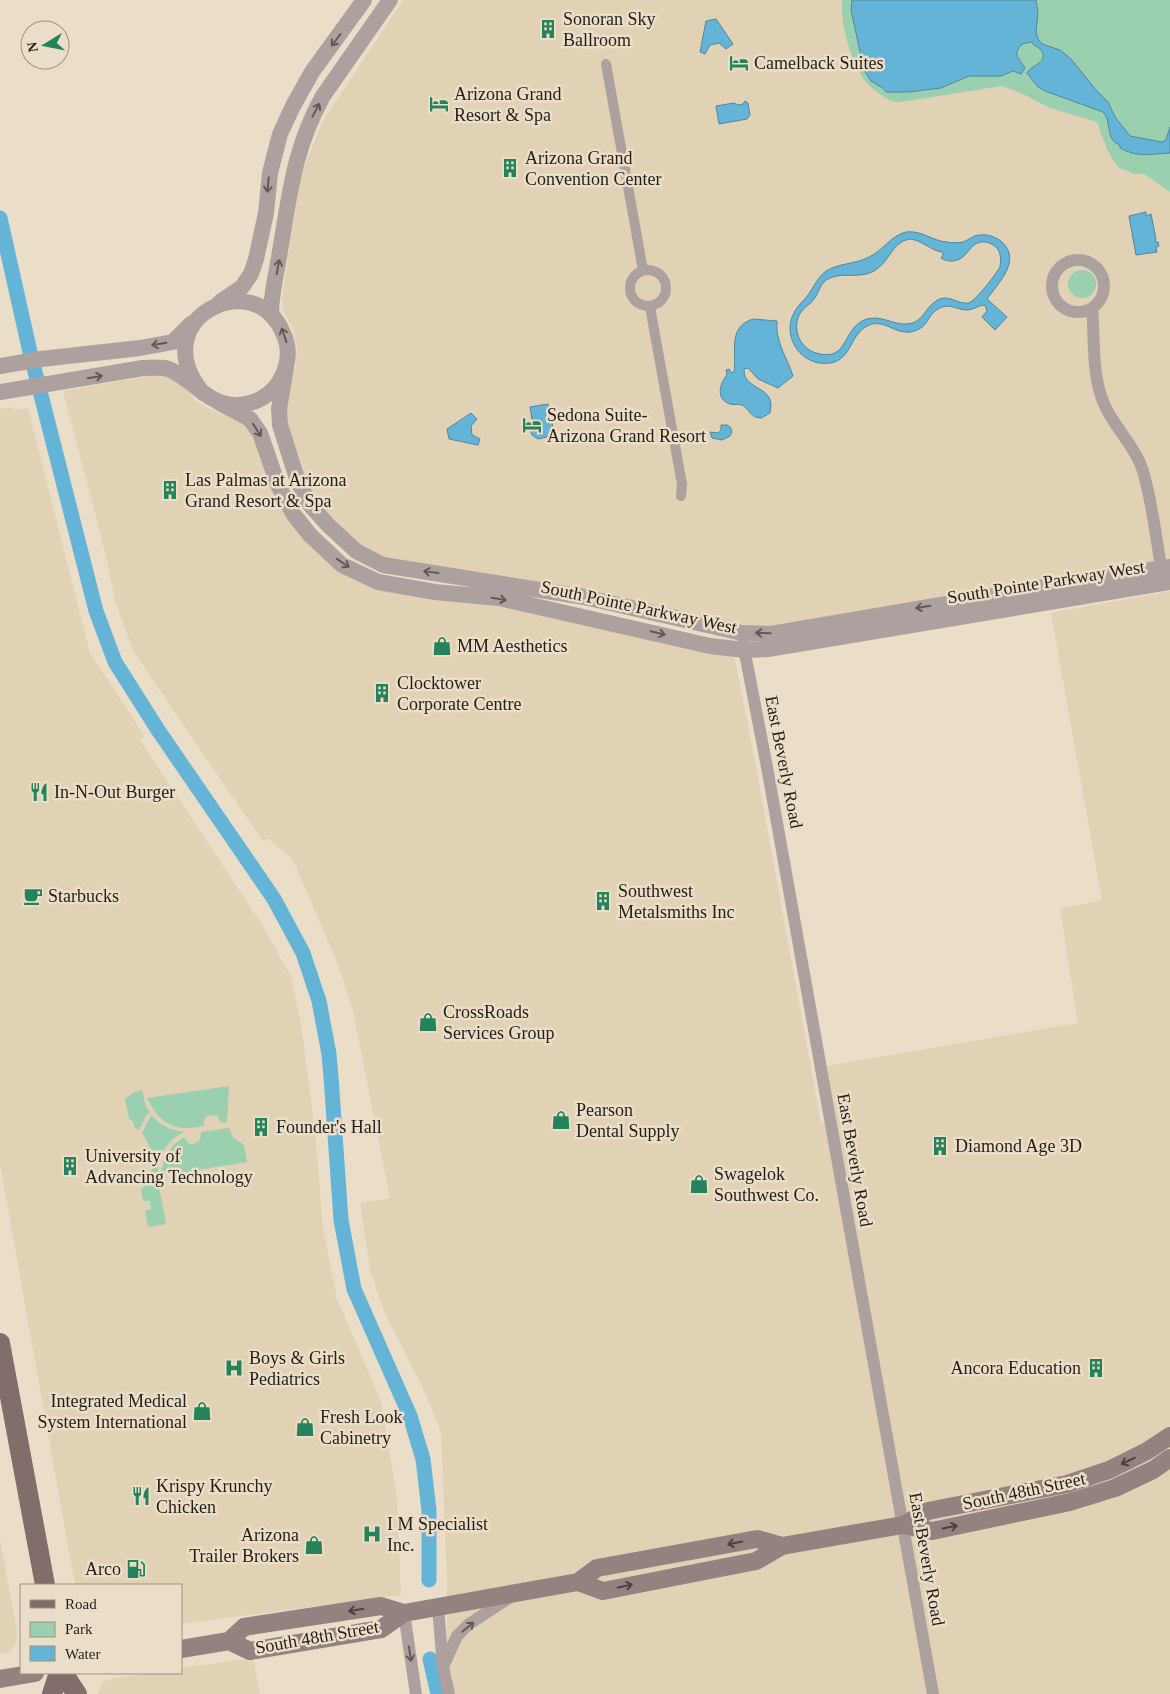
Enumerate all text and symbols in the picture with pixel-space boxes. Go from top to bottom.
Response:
place label: Sonoran Sky Ballroom [563,9,656,50]
building icon: Sonoran Sky Ballroom [537,18,559,40]
north arrow [20,20,70,70]
one-way arrow [331,33,341,47]
text: N [24,41,41,53]
hotel icon: Camelback Suites [728,52,750,74]
place label: Camelback Suites [754,53,883,73]
place label: Arizona Grand Resort & Spa [454,84,561,125]
hotel icon: Arizona Grand Resort & Spa [428,93,450,115]
one-way arrow [311,102,321,117]
place label: Arizona Grand Convention Center [525,148,661,189]
building icon: Arizona Grand Convention Center [499,157,521,179]
one-way arrow [264,177,273,193]
one-way arrow [273,259,283,275]
one-way arrow [279,328,288,343]
one-way arrow [152,340,168,350]
one-way arrow [86,371,102,381]
place label: Sedona Suite- Arizona Grand Resort [547,405,706,446]
hotel icon: Sedona Suite- Arizona Grand Resort [521,414,543,436]
one-way arrow [252,422,262,436]
place label: Las Palmas at Arizona Grand Resort & Spa [185,470,346,511]
building icon: Las Palmas at Arizona Grand Resort & Spa [159,479,181,501]
street label: South Pointe Parkway West [946,557,1146,607]
one-way arrow [336,558,350,568]
one-way arrow [424,567,440,577]
street label: South Pointe Parkway West [539,576,739,638]
one-way arrow [491,594,507,604]
one-way arrow [915,603,931,613]
one-way arrow [650,629,666,638]
one-way arrow [755,629,771,638]
shop icon: MM Aesthetics [431,635,453,657]
place label: MM Aesthetics [457,636,568,656]
place label: Clocktower Corporate Centre [397,673,521,714]
building icon: Clocktower Corporate Centre [371,682,393,704]
street label: East Beverly Road [761,694,807,830]
restaurant icon: In-N-Out Burger [28,781,50,803]
place label: In-N-Out Burger [54,782,175,802]
place label: Southwest Metalsmiths Inc [618,881,734,922]
cafe icon: Starbucks [22,885,44,907]
place label: Starbucks [48,886,119,906]
building icon: Southwest Metalsmiths Inc [592,890,614,912]
place label: CrossRoads Services Group [443,1002,554,1043]
shop icon: CrossRoads Services Group [417,1011,439,1033]
street label: East Beverly Road [833,1092,877,1228]
place label: Pearson Dental Supply [576,1100,680,1141]
shop icon: Pearson Dental Supply [550,1109,572,1131]
building icon: Founder's Hall [250,1116,272,1138]
place label: Founder's Hall [276,1117,382,1137]
building icon: Diamond Age 3D [929,1135,951,1157]
place label: Diamond Age 3D [955,1136,1082,1156]
place label: University of Advancing Technology [85,1146,253,1187]
building icon: University of Advancing Technology [59,1155,81,1177]
place label: Swagelok Southwest Co. [714,1164,819,1205]
shop icon: Swagelok Southwest Co. [688,1173,710,1195]
place label: Boys & Girls Pediatrics [249,1348,345,1389]
hospital icon: Boys & Girls Pediatrics [223,1357,245,1379]
building icon: Ancora Education [1085,1357,1107,1379]
place label: Ancora Education [951,1358,1081,1378]
place label: Integrated Medical System International [38,1391,187,1432]
shop icon: Integrated Medical System International [191,1400,213,1422]
place label: Fresh Look Cabinetry [320,1407,403,1448]
shop icon: Fresh Look Cabinetry [294,1416,316,1438]
one-way arrow [1121,1456,1136,1466]
street label: South 48th Street [961,1468,1087,1514]
place label: Krispy Krunchy Chicken [156,1476,272,1517]
restaurant icon: Krispy Krunchy Chicken [130,1485,152,1507]
street label: East Beverly Road [905,1491,949,1627]
place label: I M Specialist Inc. [387,1514,488,1555]
one-way arrow [942,1522,958,1531]
hospital icon: I M Specialist Inc. [361,1523,383,1545]
place label: Arizona Trailer Brokers [189,1525,299,1566]
shop icon: Arizona Trailer Brokers [303,1534,325,1556]
one-way arrow [727,1539,743,1549]
fuel station icon: Arco [125,1558,147,1580]
place label: Arco [85,1559,121,1579]
one-way arrow [616,1581,632,1590]
legend [20,1584,182,1674]
text: Road [65,1596,97,1612]
one-way arrow [349,1605,365,1615]
street label: South 48th Street [254,1616,380,1658]
text: Park [65,1621,93,1637]
one-way arrow [461,1621,474,1632]
one-way arrow [405,1645,415,1661]
text: Water [65,1646,100,1662]

